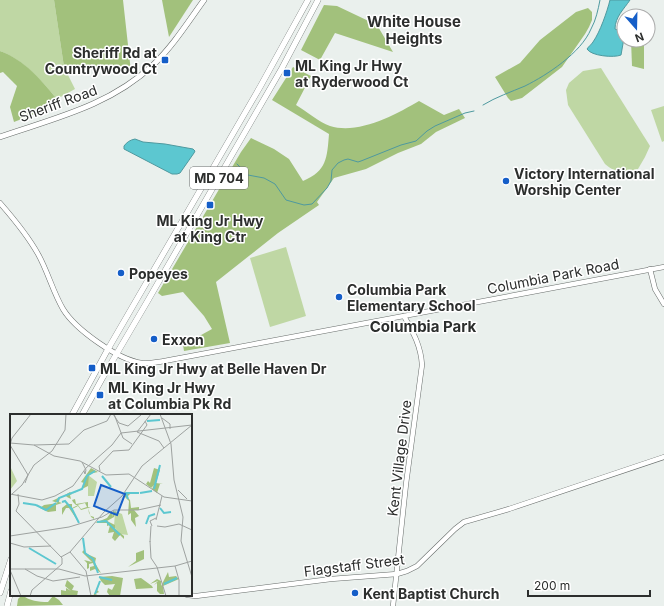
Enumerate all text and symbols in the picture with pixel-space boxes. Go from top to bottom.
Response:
north arrow [616,8,656,48]
district label: White House Heights [367,12,461,48]
text: N [633,29,646,45]
place label: Sheriff Rd at Countrywood Ct [45,44,157,77]
marker: Sheriff Rd at Countrywood Ct [160,55,170,65]
place label: ML King Jr Hwy at Ryderwood Ct [295,57,408,90]
marker: ML King Jr Hwy at Ryderwood Ct [282,68,292,78]
street label: Sheriff Road [17,81,99,125]
place label: Victory International Worship Center [514,165,655,198]
road number: MD 704 [190,167,248,189]
marker: Victory International Worship Center [501,176,511,186]
marker: ML King Jr Hwy at King Ctr [205,200,215,210]
place label: ML King Jr Hwy at King Ctr [156,212,264,245]
street label: Columbia Park Road [486,255,620,297]
place label: Popeyes [129,265,188,282]
marker: Popeyes [116,268,126,278]
place label: Columbia Park Elementary School [347,281,476,314]
marker: Columbia Park Elementary School [334,292,344,302]
district label: Columbia Park [370,317,477,336]
place label: Exxon [162,331,204,348]
marker: Exxon [149,334,159,344]
place label: ML King Jr Hwy at Belle Haven Dr [100,360,327,377]
marker: ML King Jr Hwy at Belle Haven Dr [87,363,97,373]
place label: ML King Jr Hwy at Columbia Pk Rd [108,379,231,412]
marker: ML King Jr Hwy at Columbia Pk Rd [95,390,105,400]
street label: Kent Village Drive [383,399,415,517]
inset map [10,414,192,596]
street label: Flagstaff Street [303,550,406,580]
scale bar [528,572,650,598]
text: 200 m [534,578,570,593]
place label: Kent Baptist Church [363,585,500,602]
marker: Kent Baptist Church [350,588,360,598]

